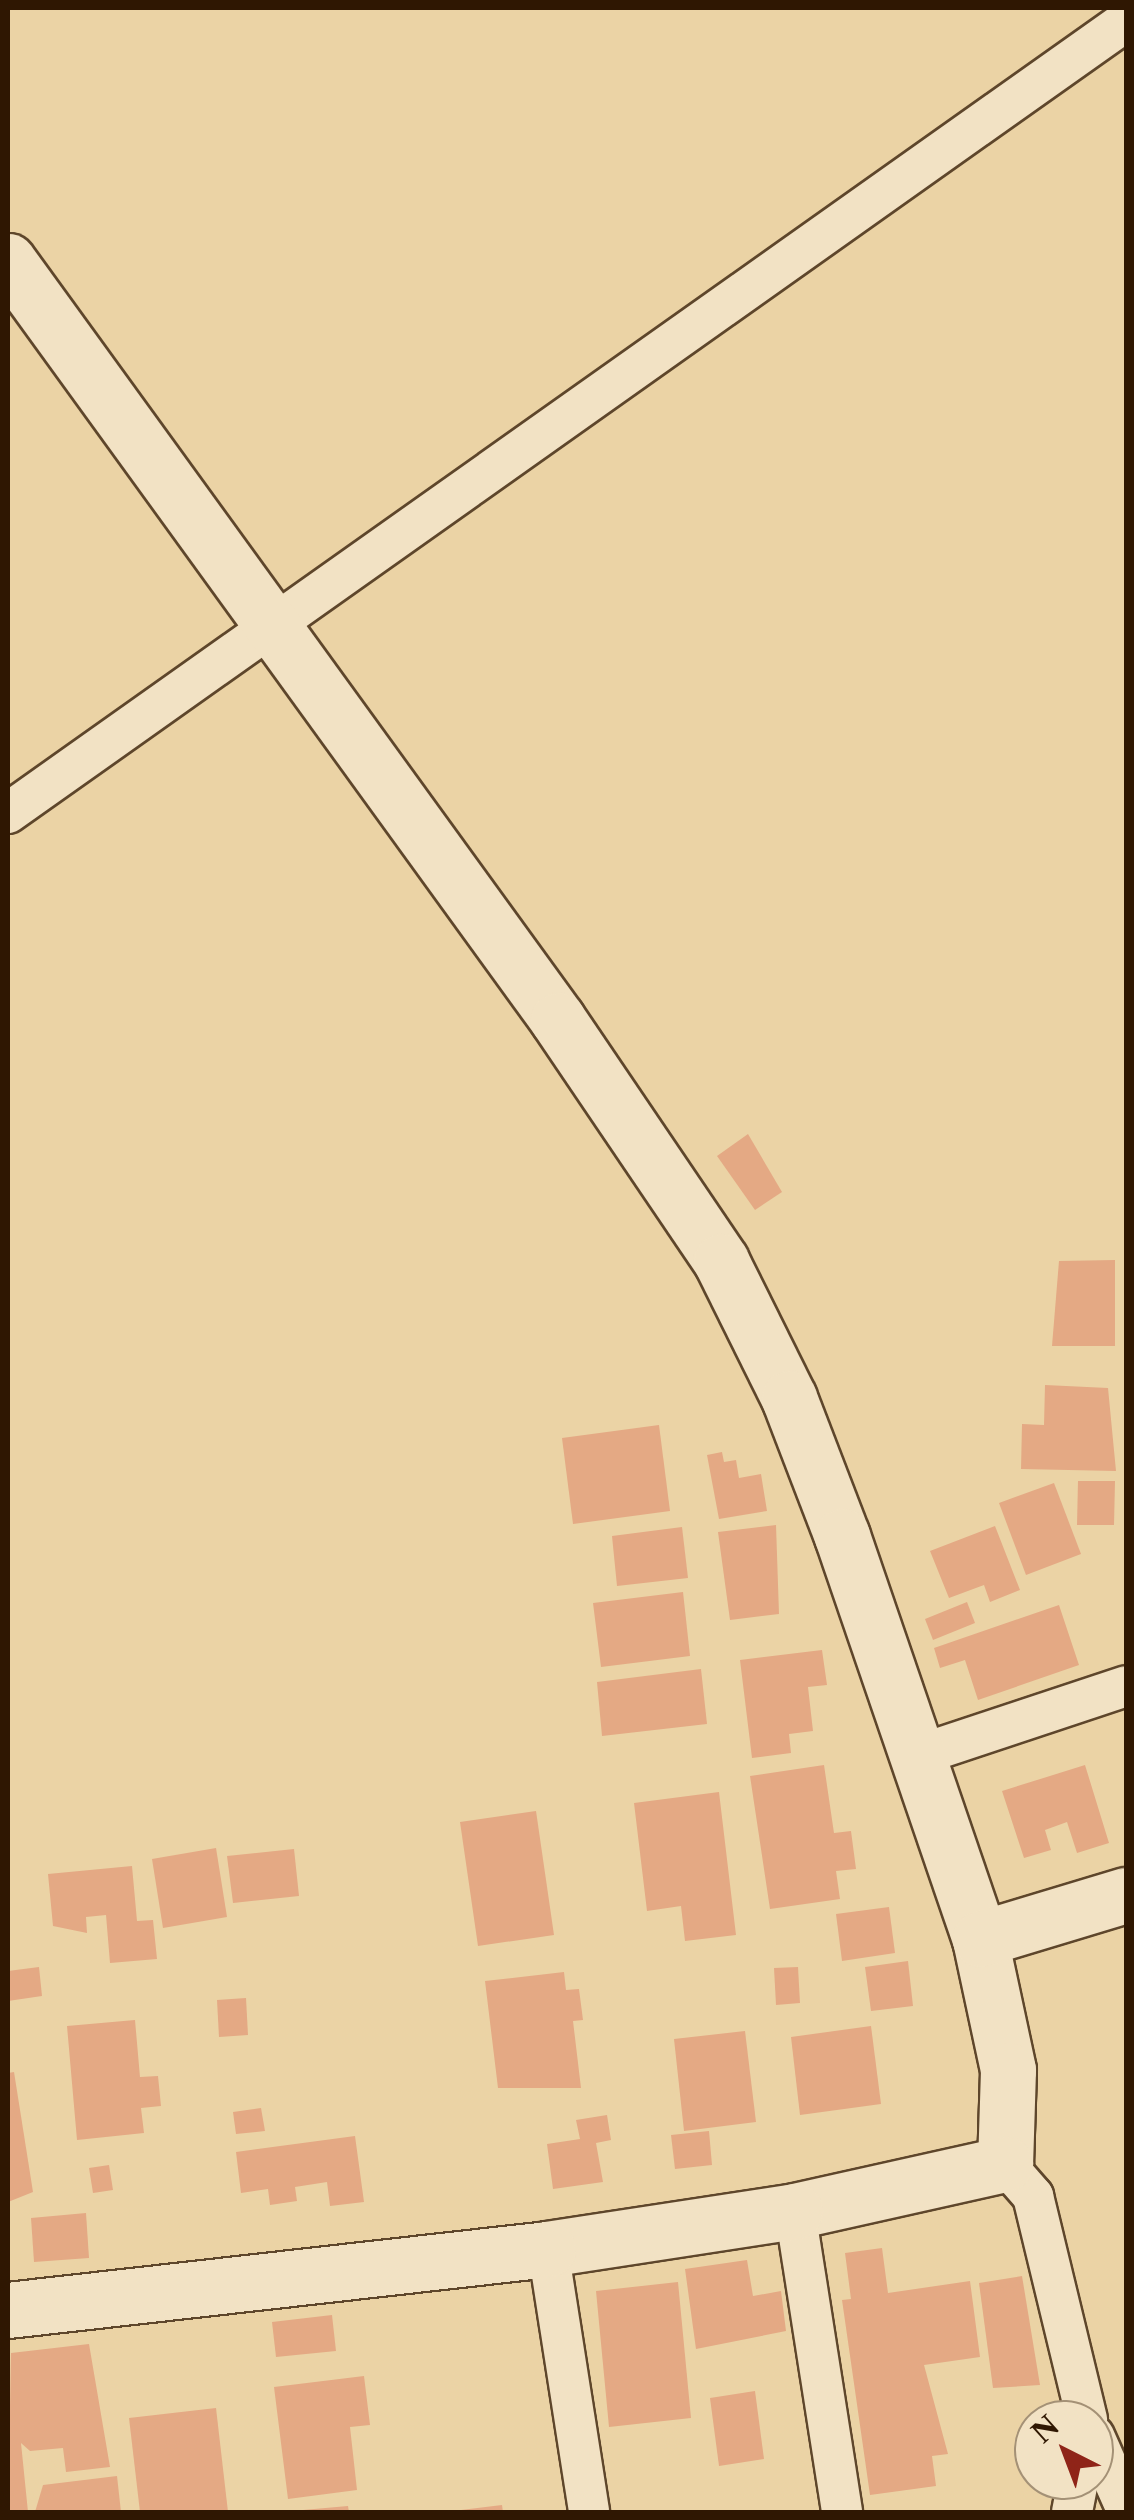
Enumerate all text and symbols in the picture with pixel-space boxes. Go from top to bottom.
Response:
north arrow [1014,2400,1114,2500]
text: N [1025,2408,1066,2450]

